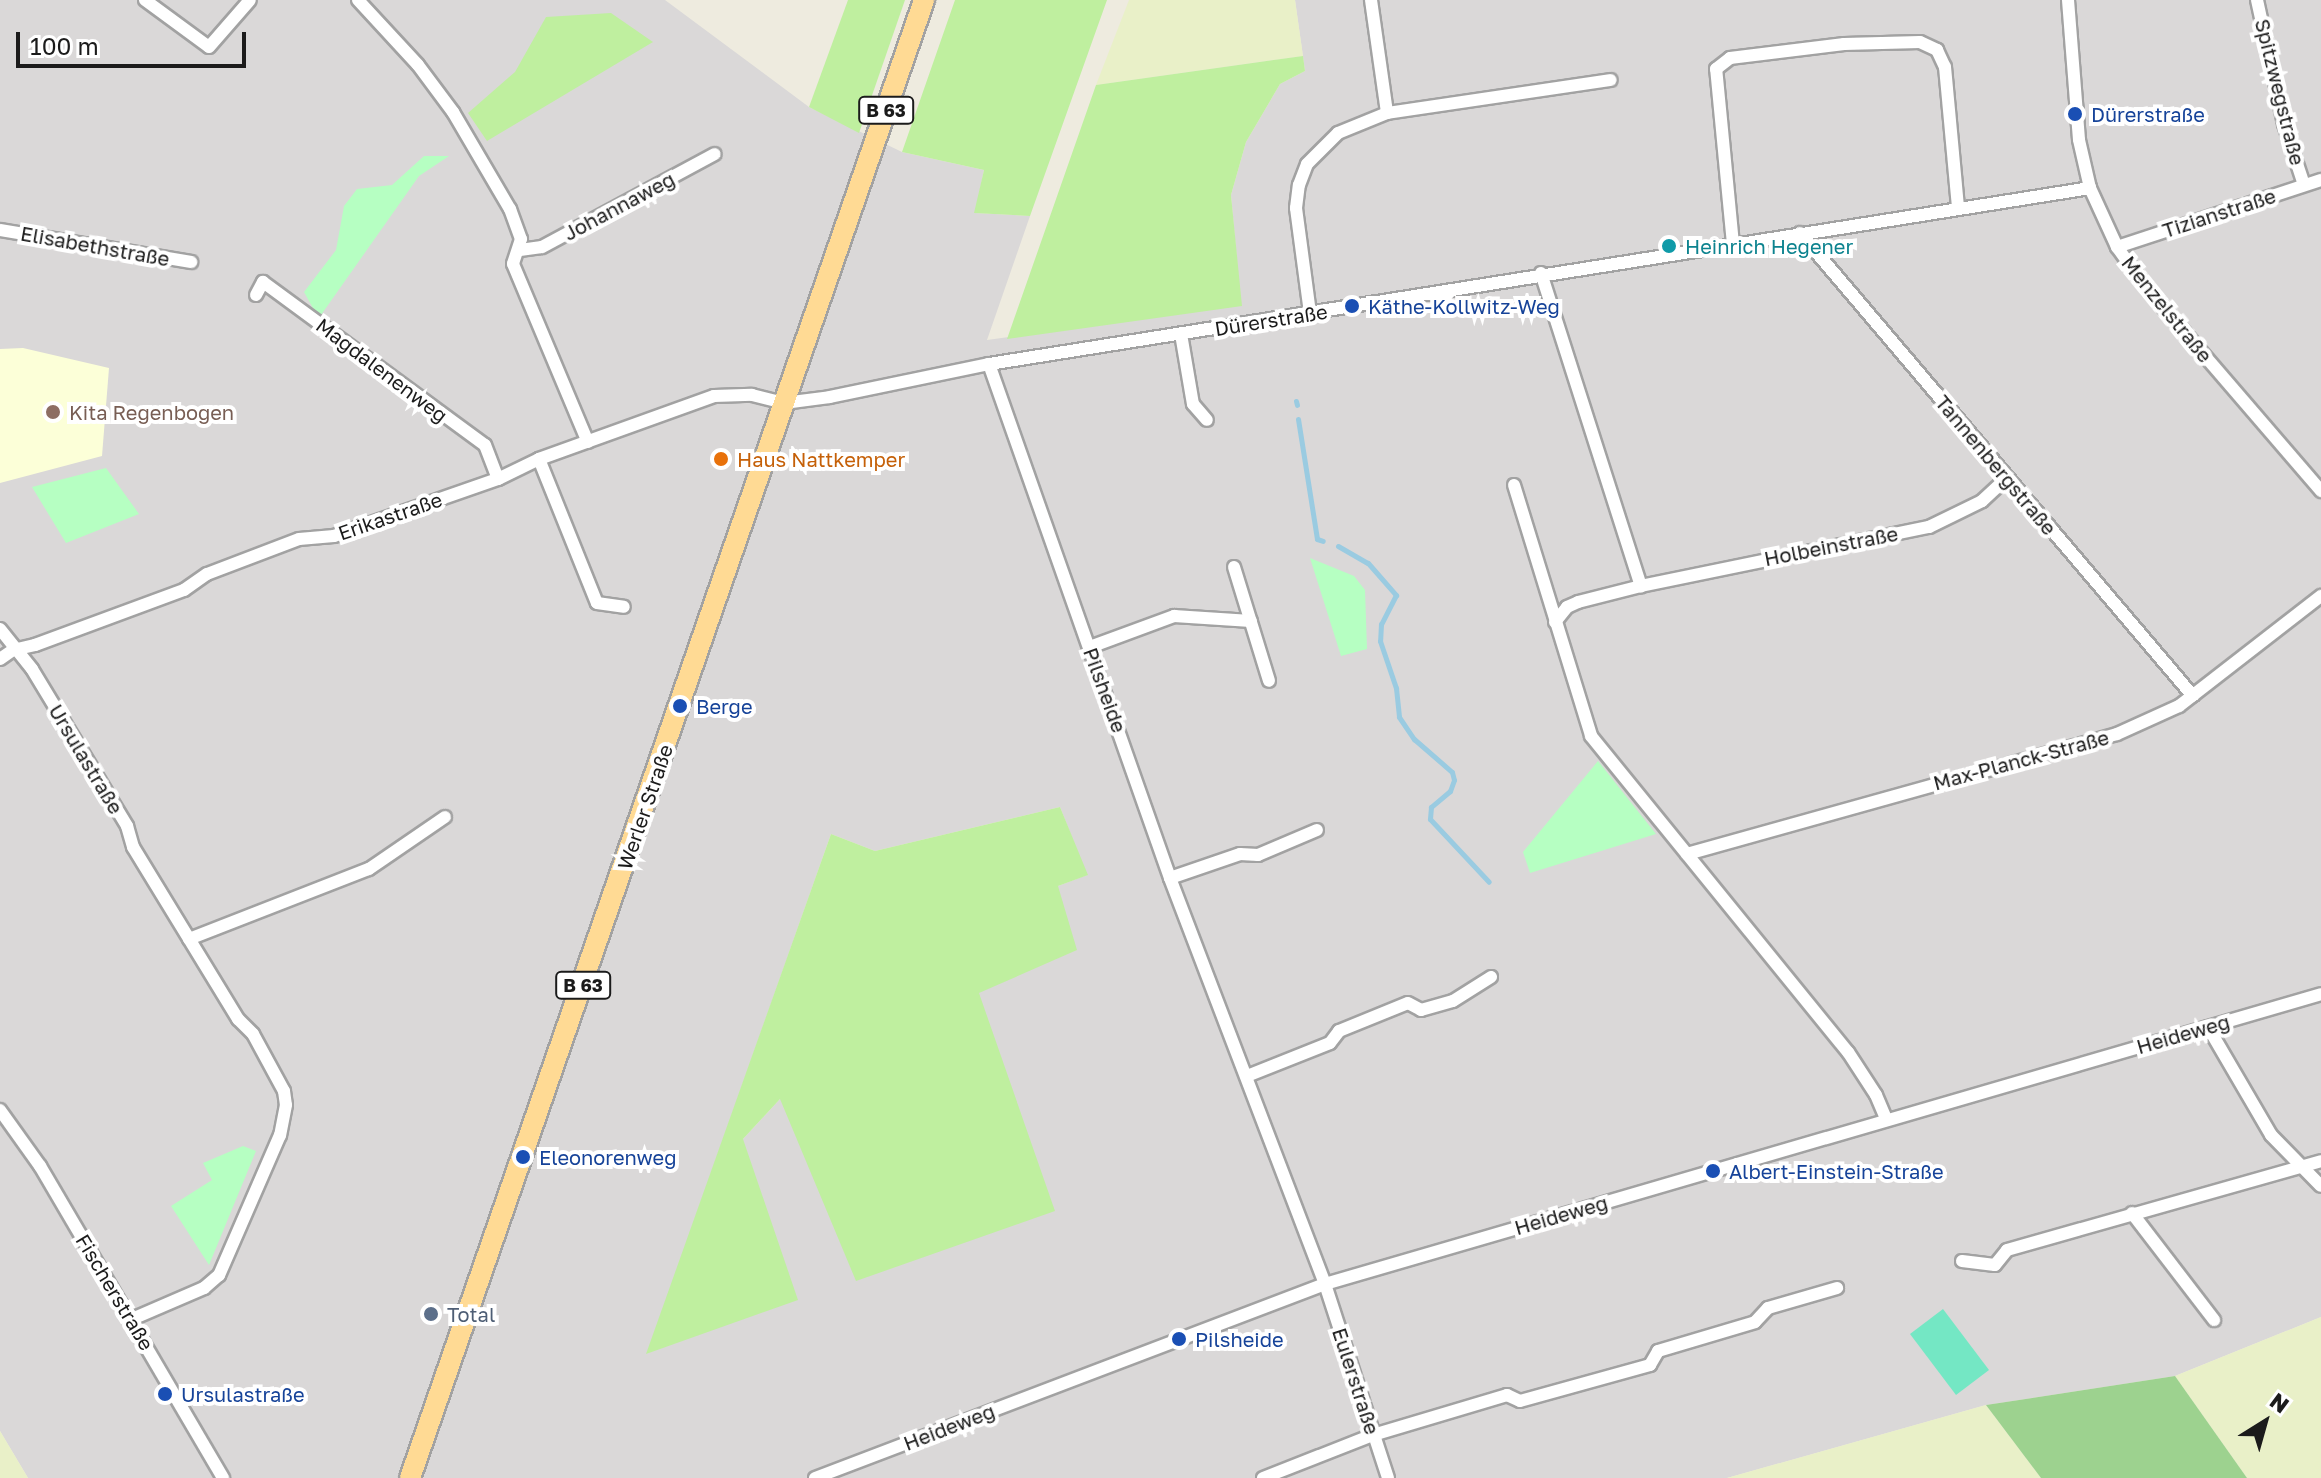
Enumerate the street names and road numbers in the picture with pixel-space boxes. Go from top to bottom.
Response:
street label: Spitzwegstraße [2250,16,2310,168]
road number: B 63 [858,96,914,124]
street label: Johannaweg [559,167,679,245]
street label: Tizianstraße [2159,183,2279,243]
street label: Elisabethstraße [19,221,171,271]
street label: Menzelstraße [2117,251,2217,367]
street label: Dürerstraße [1213,299,1329,341]
street label: Magdalenenweg [312,313,452,427]
street label: Tannenbergstraße [1931,390,2061,540]
street label: Erikastraße [335,487,445,545]
street label: Holbeinstraße [1762,521,1900,571]
street label: Pilsheide [1079,644,1131,736]
street label: Ursulastraße [44,700,128,818]
street label: Max-Planck-Straße [1931,725,2111,795]
street label: Werler Straße [612,741,678,873]
road number: B 63 [555,971,611,999]
street label: Heideweg [2134,1009,2232,1059]
street label: Heideweg [1512,1190,1610,1240]
street label: Fischerstraße [71,1230,159,1354]
street label: Eulerstraße [1327,1325,1385,1437]
street label: Heideweg [900,1399,998,1455]

